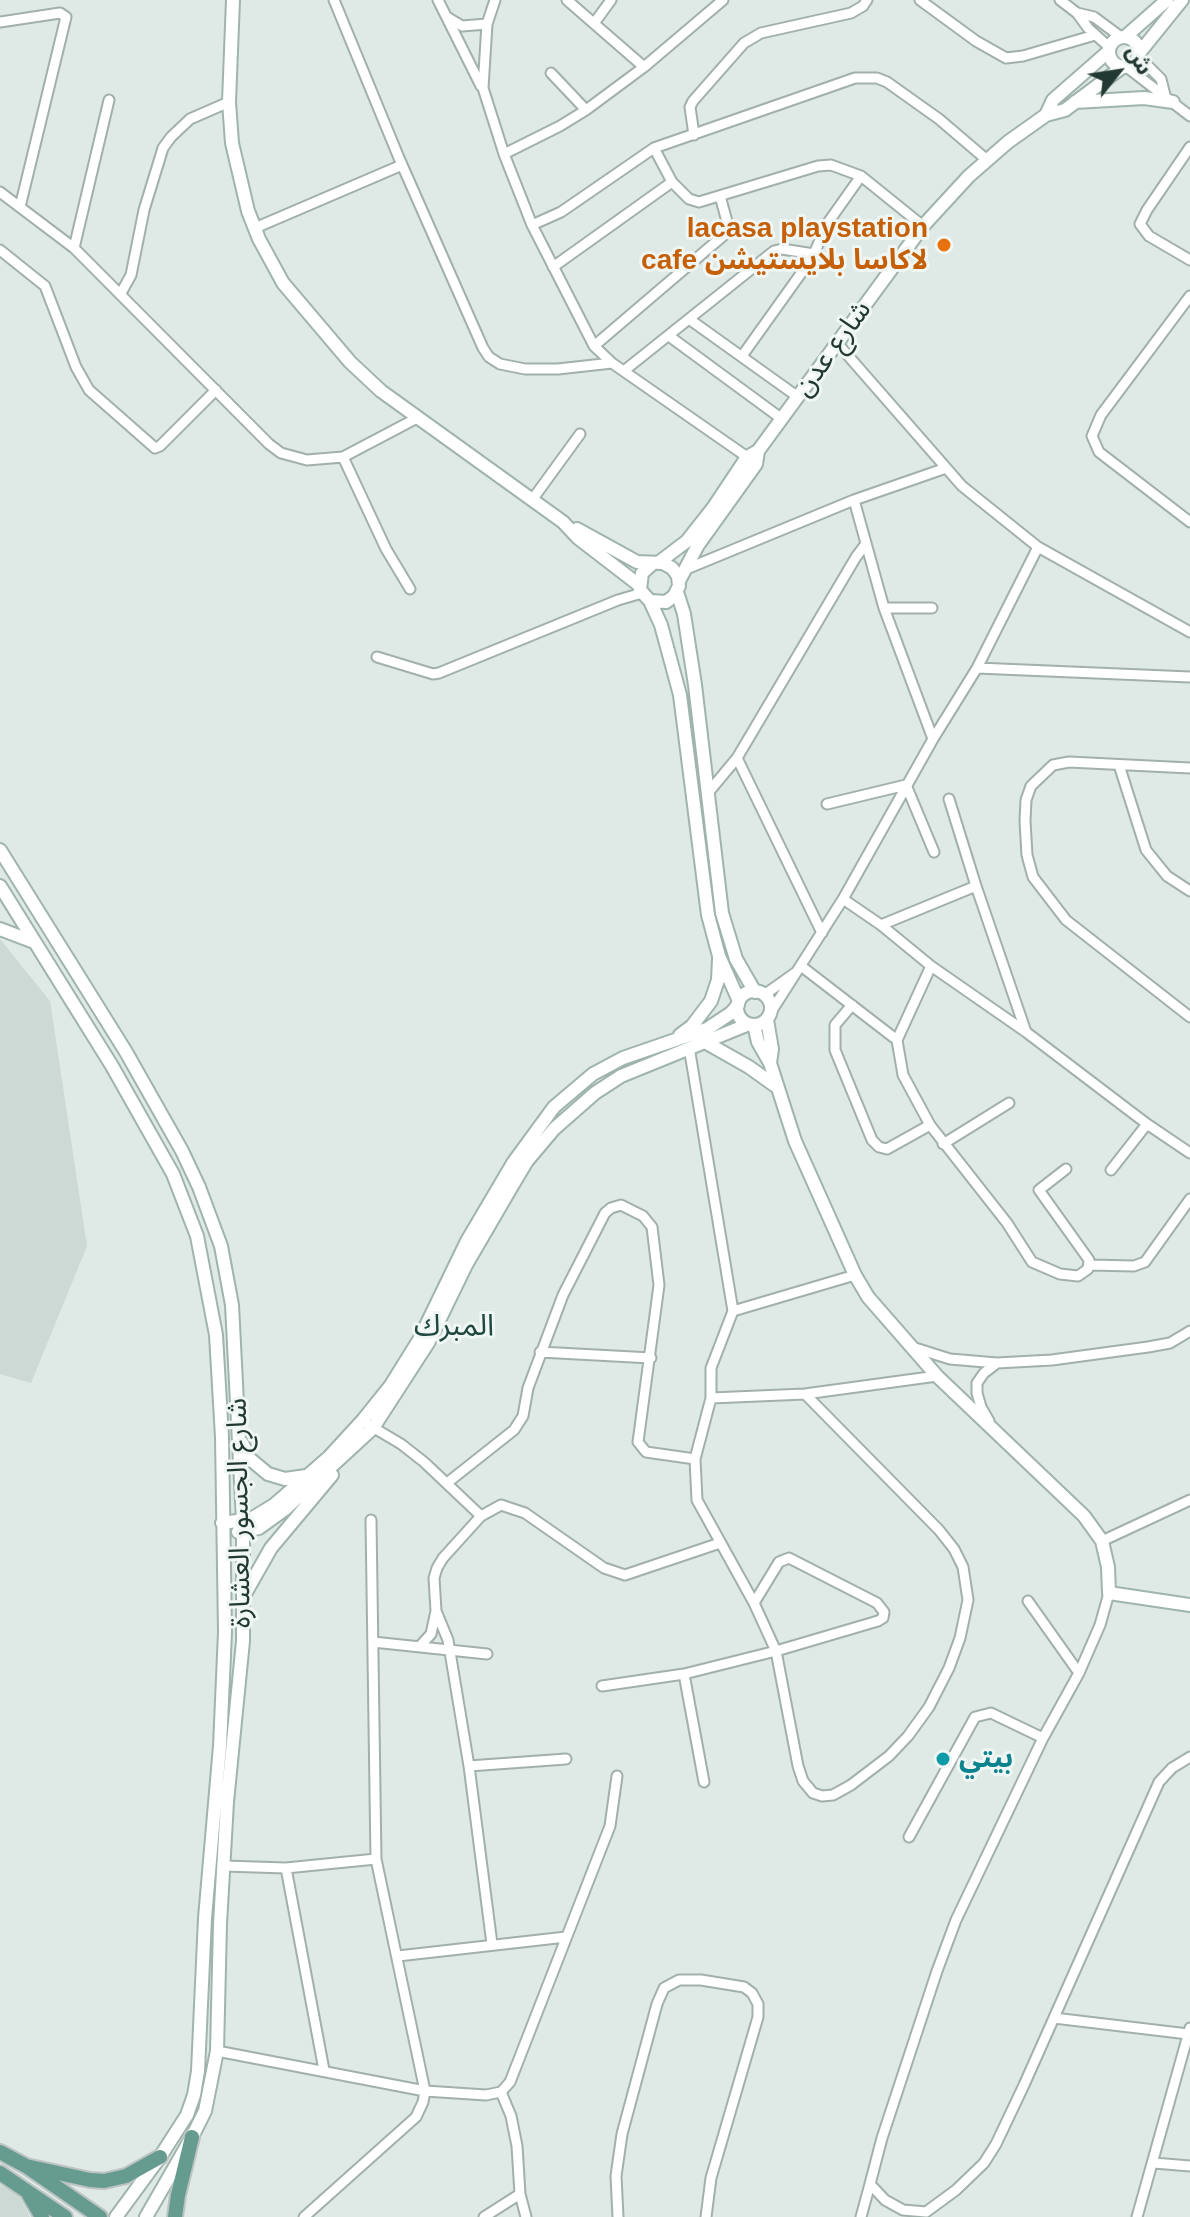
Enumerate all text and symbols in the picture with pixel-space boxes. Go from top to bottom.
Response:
north arrow [1078,32,1158,112]
text: ش [1121,40,1158,79]
place label: lacasa playstation cafe لاكاسا بلايستيشن [641,212,928,278]
marker: lacasa playstation cafe لاكاسا بلايستيشن [935,236,953,254]
street label: شارع عدن [787,294,879,404]
district label: المبرك [414,1309,494,1345]
street label: شارع الجسور العشارة [221,1398,259,1628]
place label: بيتي [959,1742,1013,1776]
marker: بيتي [934,1750,952,1768]

